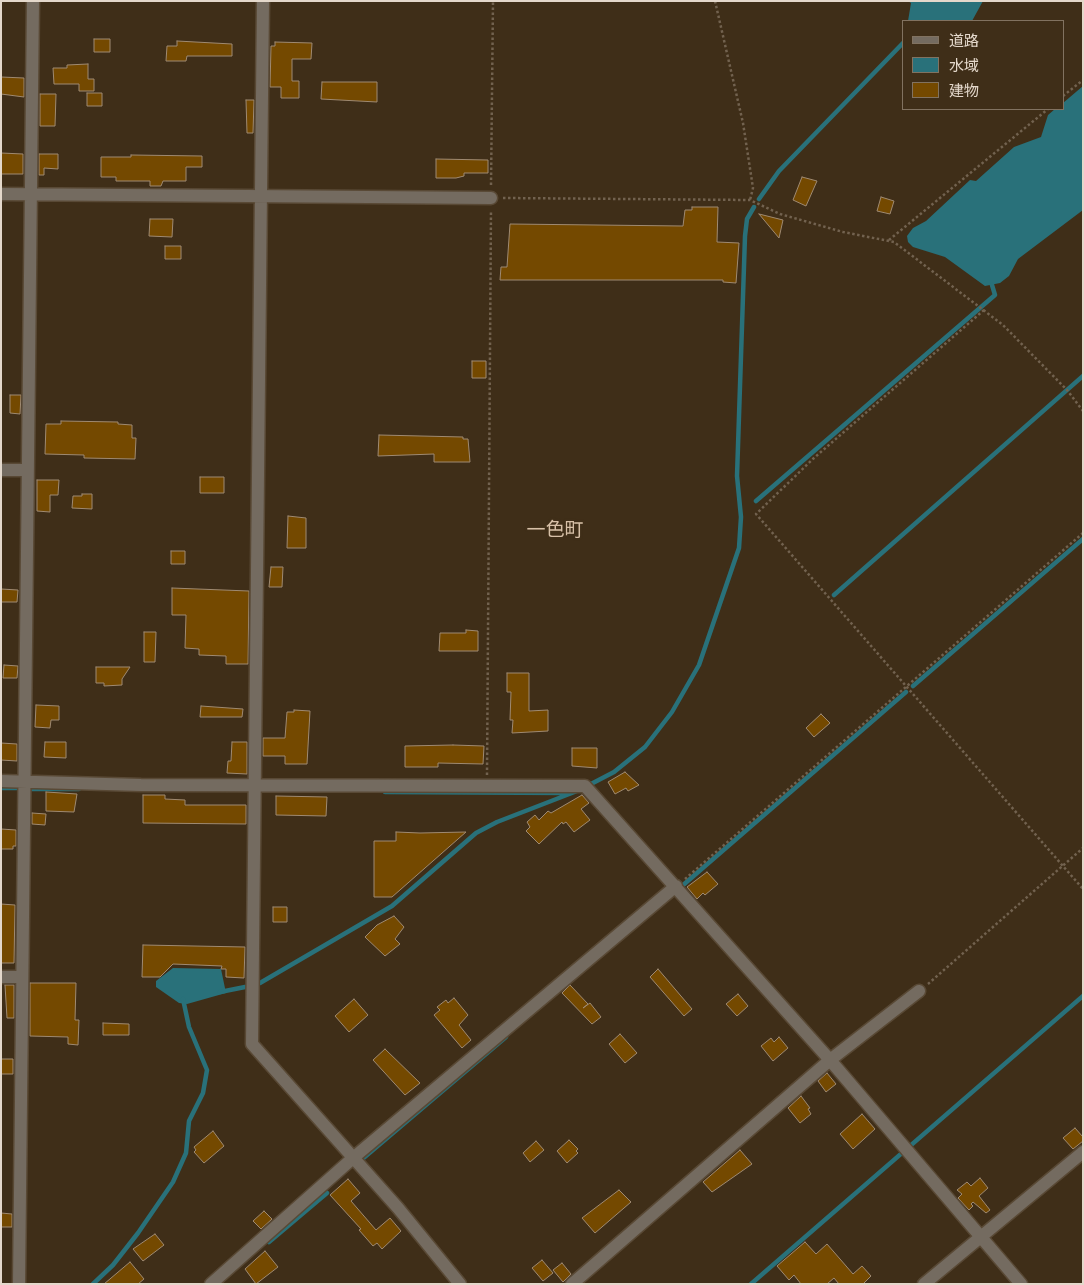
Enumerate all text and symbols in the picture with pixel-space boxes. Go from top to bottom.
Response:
legend [902,20,1064,110]
text: 道路 [949,30,979,50]
text: 水域 [949,55,979,75]
text: 建物 [949,80,979,100]
district label: 一色町 [527,520,583,542]

